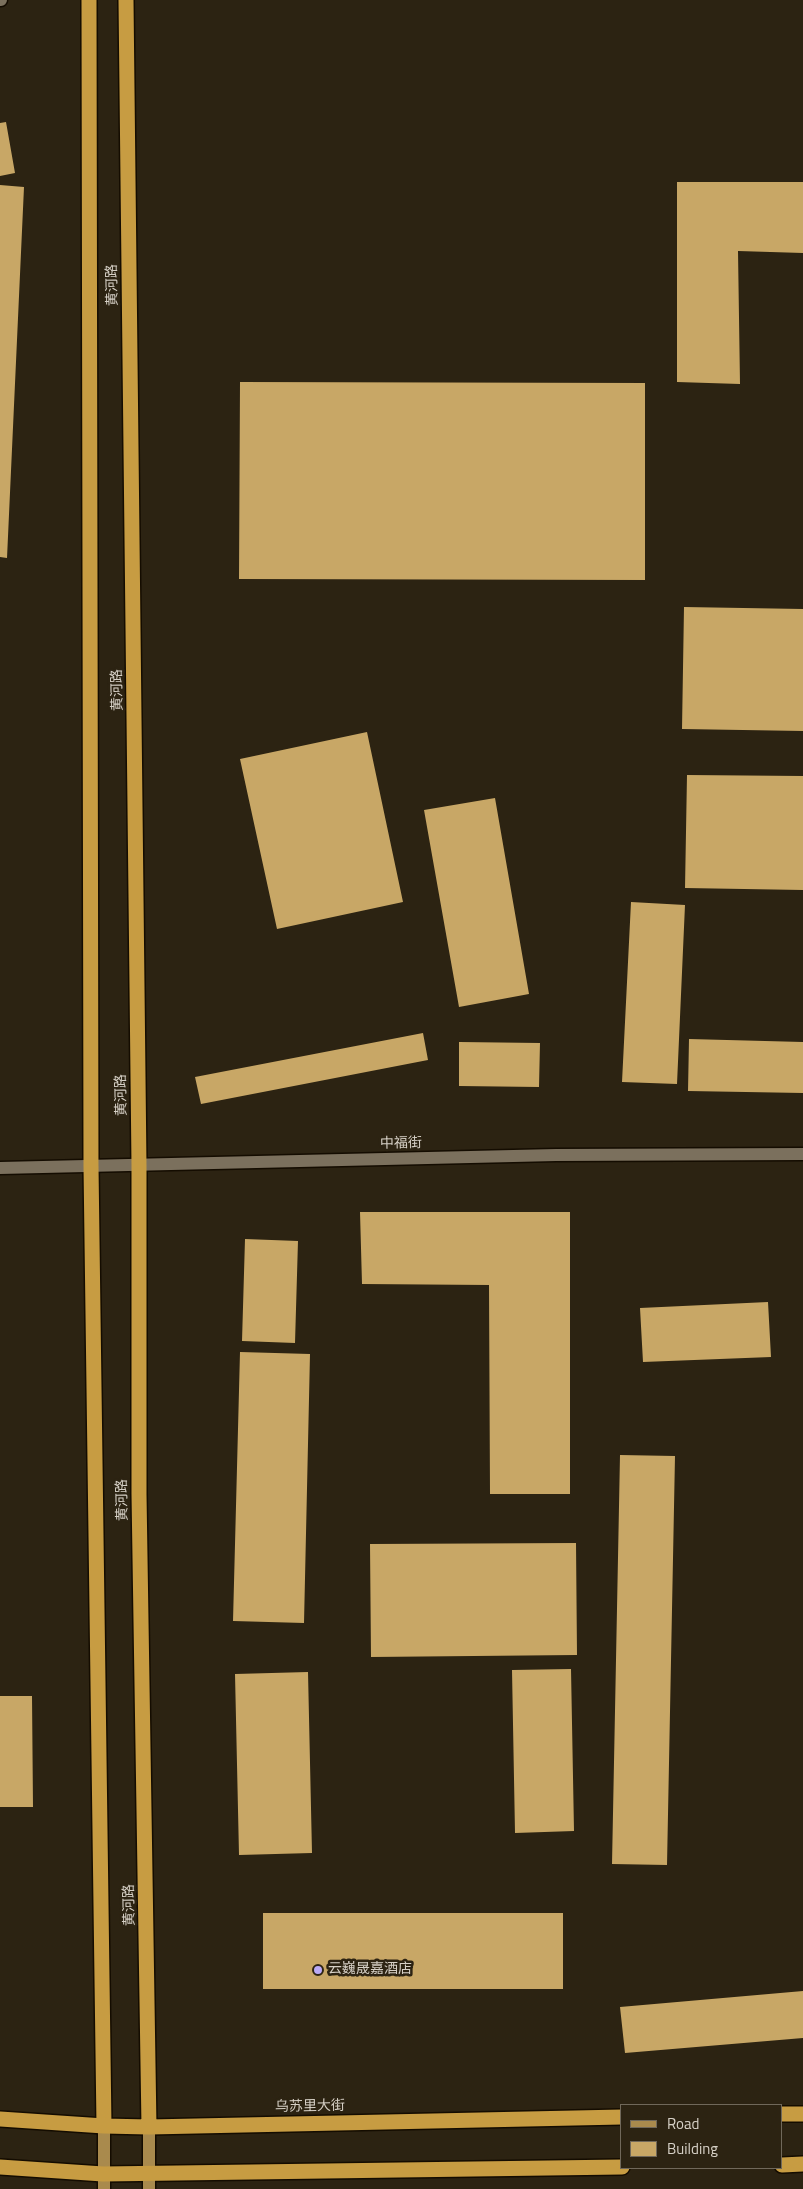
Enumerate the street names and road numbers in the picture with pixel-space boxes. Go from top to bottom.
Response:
street label: 黄河路 [104,264,122,306]
street label: 黄河路 [109,669,127,711]
street label: 黄河路 [113,1074,131,1116]
street label: 中福街 [380,1135,422,1153]
street label: 黄河路 [114,1479,132,1521]
street label: 黄河路 [121,1884,139,1926]
street label: 乌苏里大街 [275,2098,345,2116]

